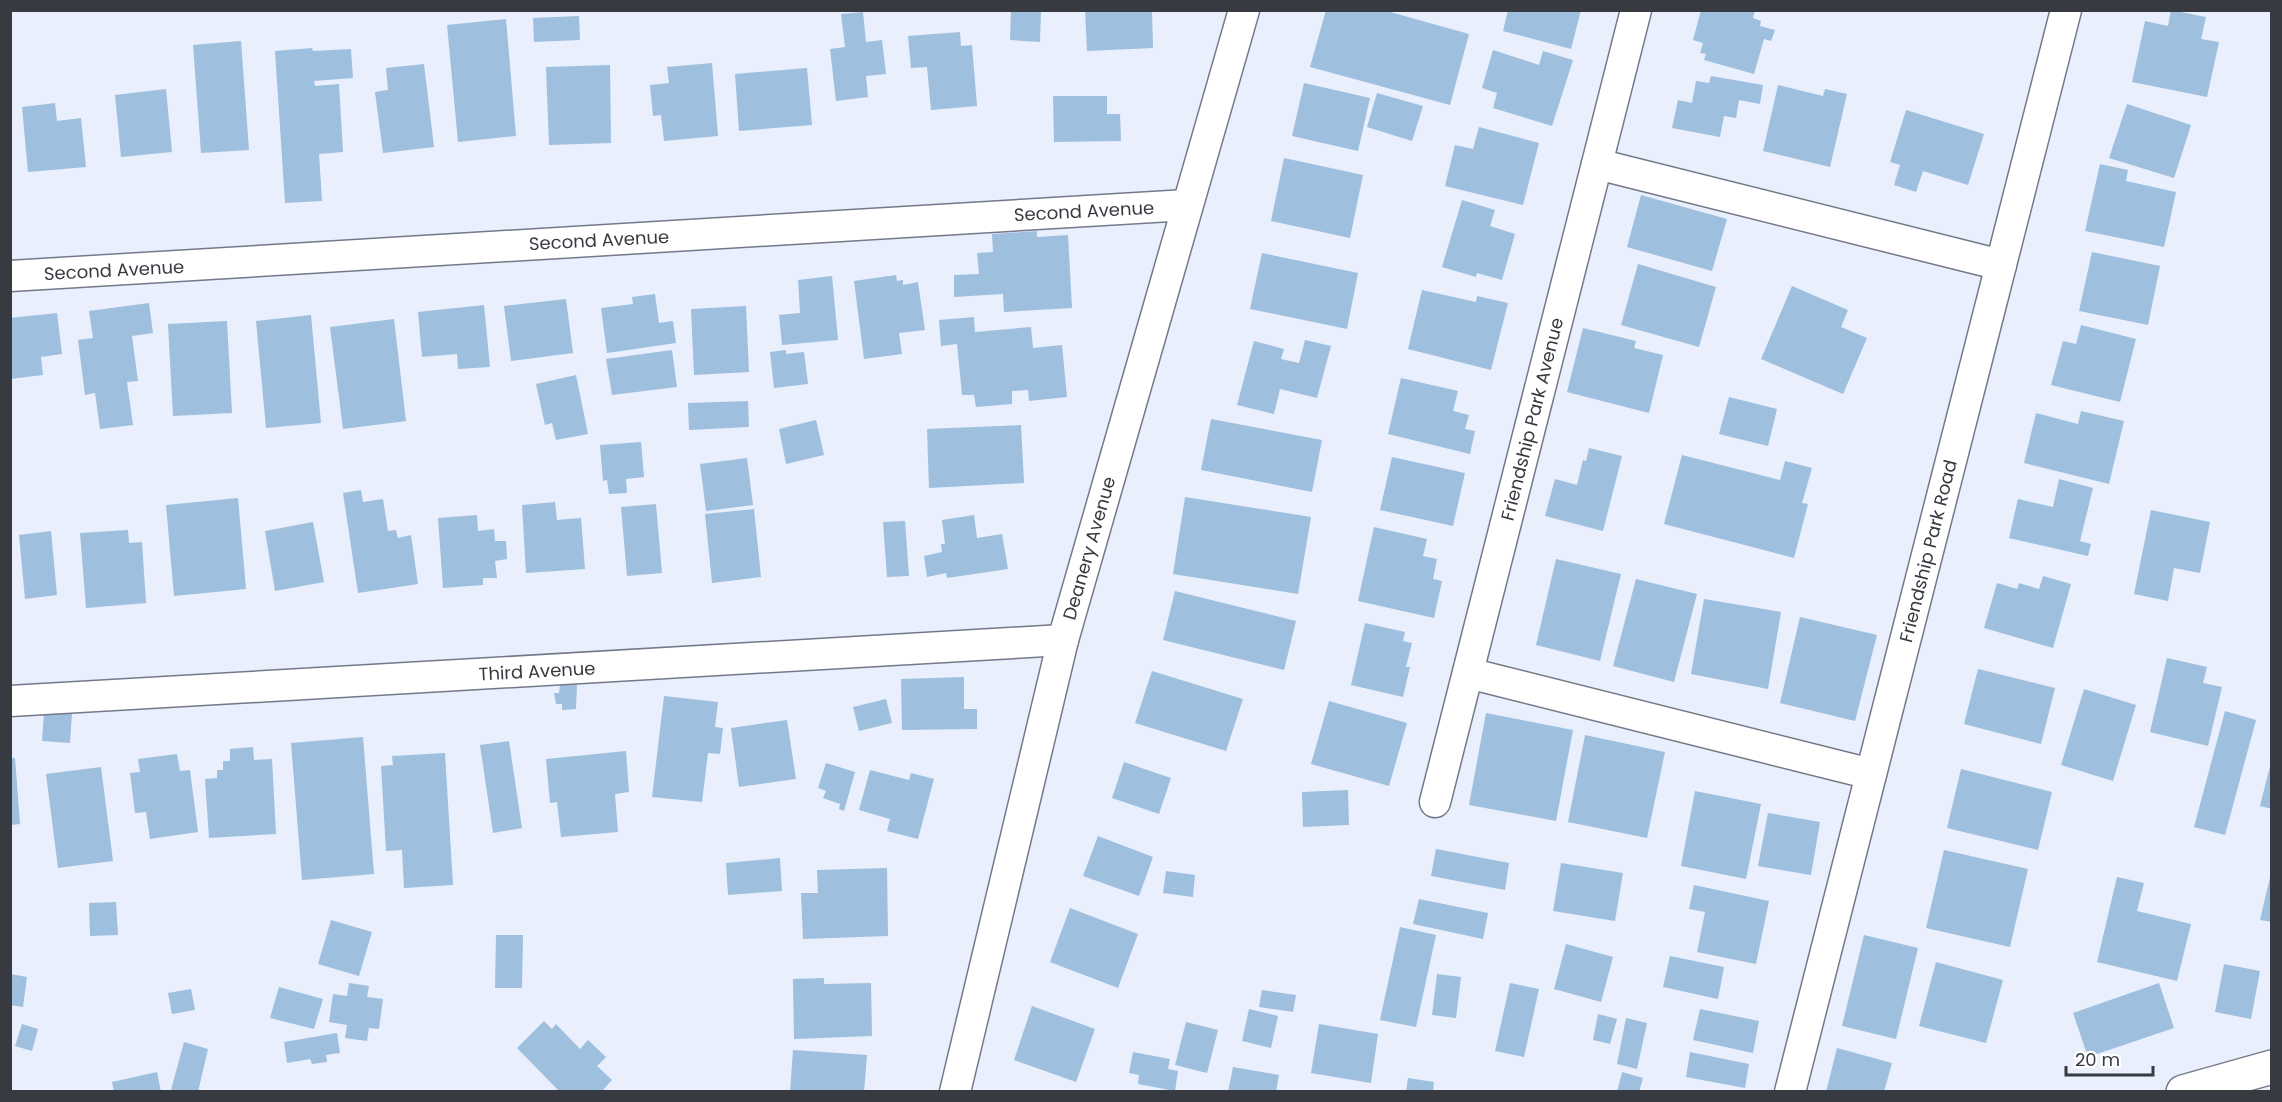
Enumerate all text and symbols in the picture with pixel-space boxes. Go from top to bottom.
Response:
street label: Second Avenue [1013,195,1155,227]
street label: Second Avenue [528,224,670,256]
street label: Second Avenue [43,254,185,286]
street label: Friendship Park Avenue [1495,315,1569,523]
street label: Friendship Park Road [1893,457,1963,645]
street label: Deanery Avenue [1057,473,1121,623]
street label: Third Avenue [478,655,596,687]
scale bar [2066,1039,2153,1077]
text: 20 m [2075,1047,2120,1072]

